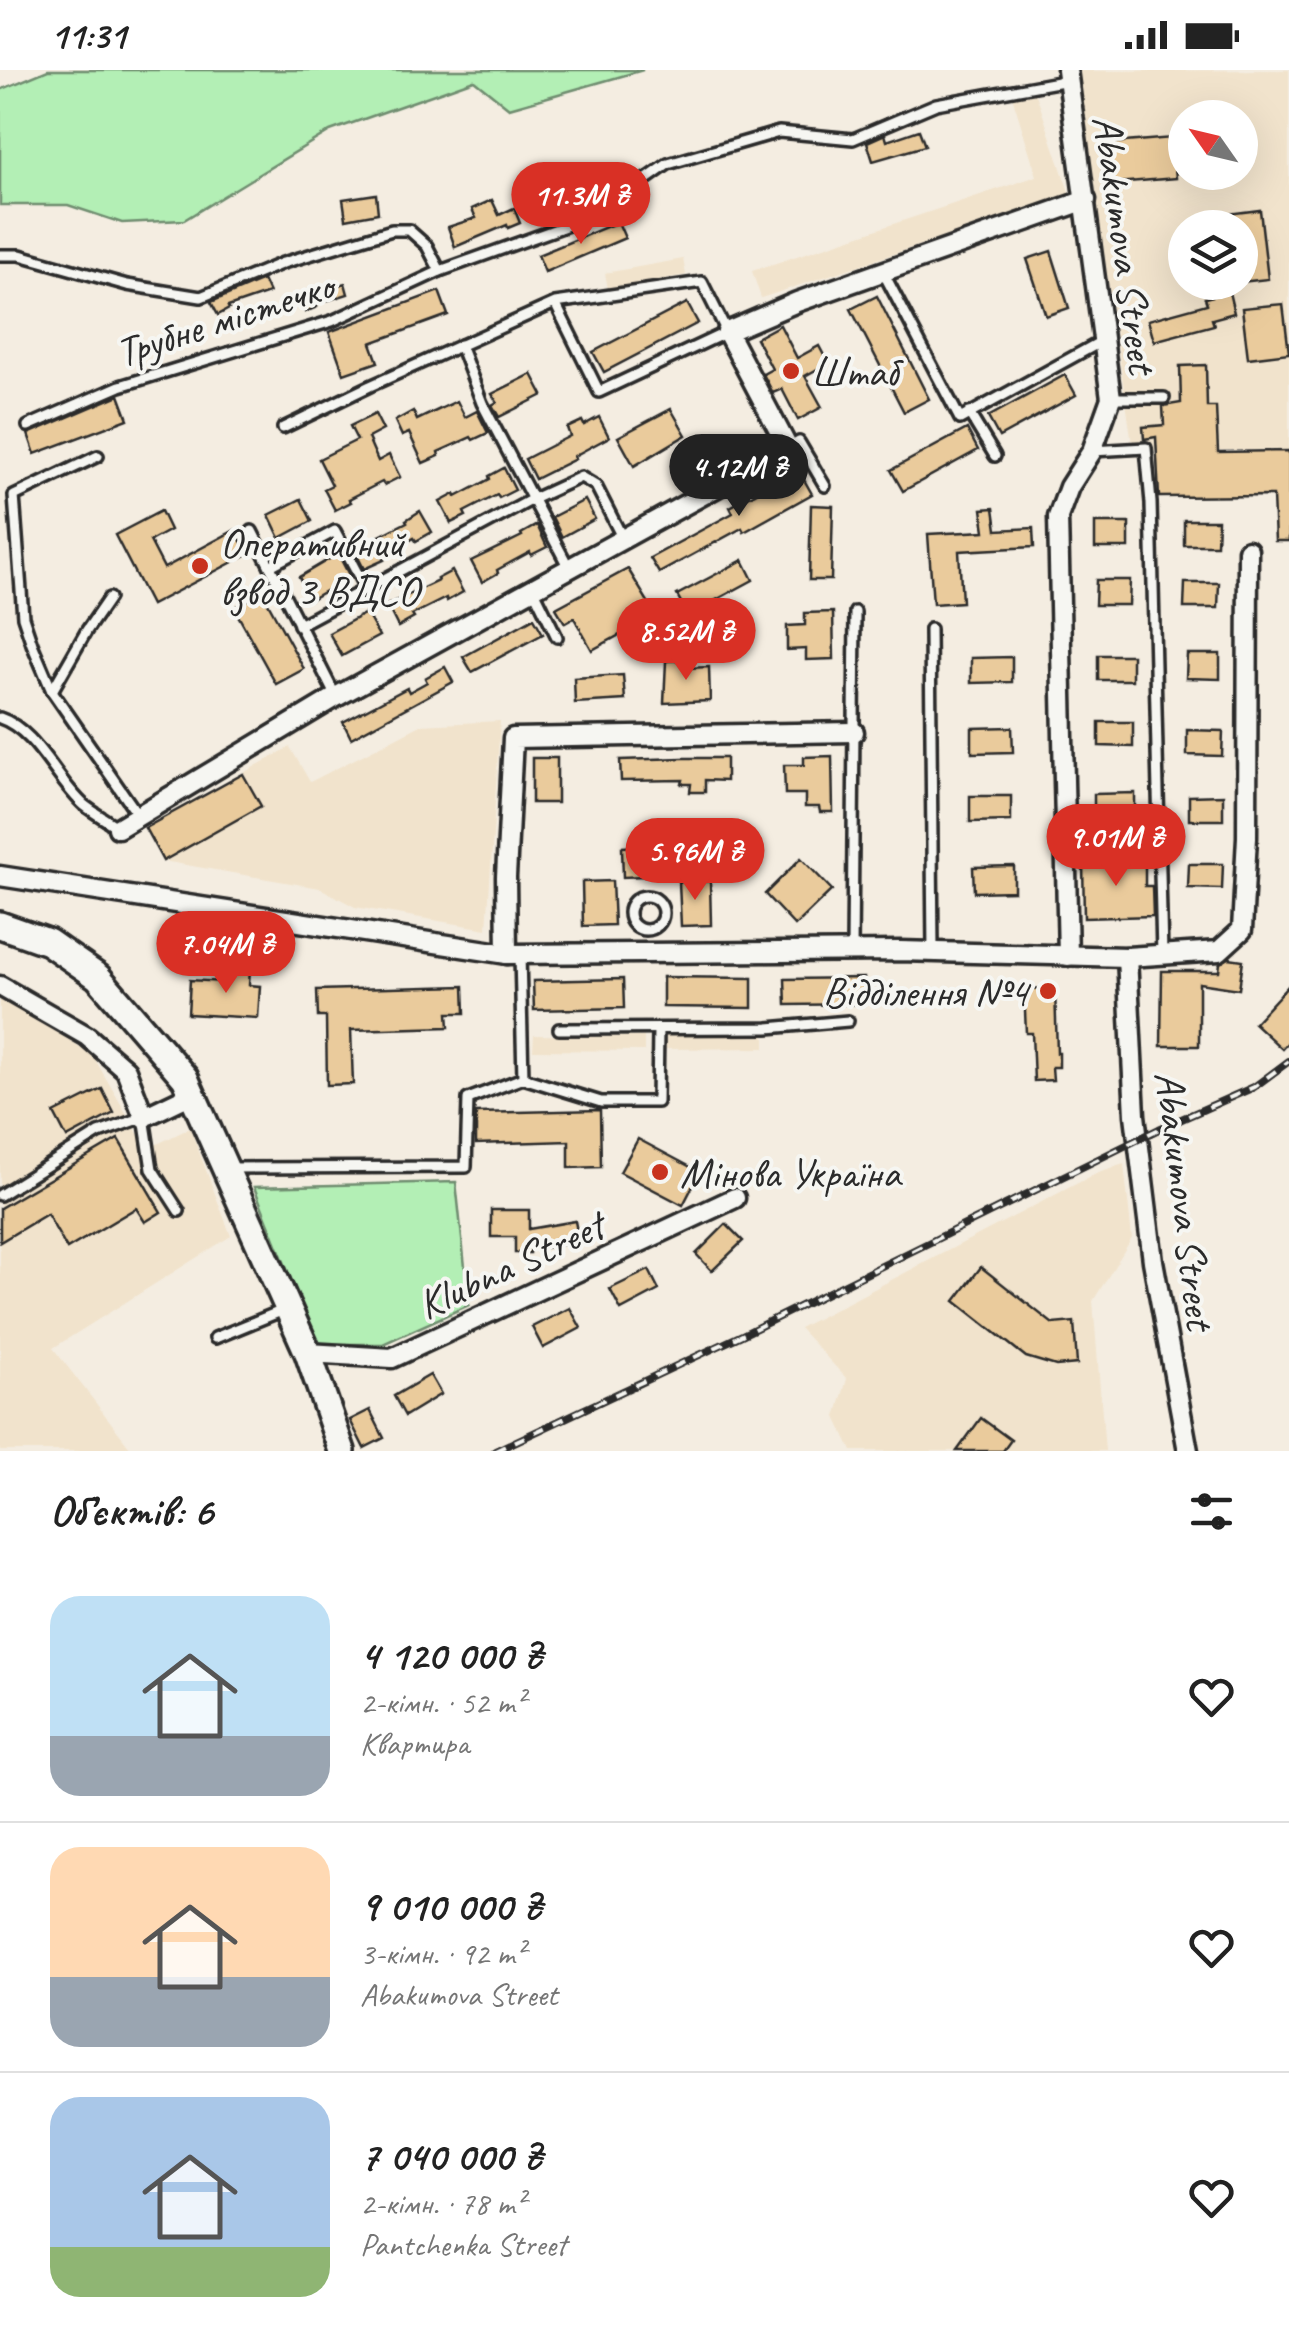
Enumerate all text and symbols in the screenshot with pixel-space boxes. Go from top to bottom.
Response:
text: 11:31 [50,12,126,59]
north arrow [1168,100,1258,190]
map controls [1168,100,1258,300]
street label: Abakumova Street [1080,112,1169,380]
pin: 11.3M ₴ [489,162,673,247]
text: 11.3M ₴ [533,174,629,215]
button: layers [1168,210,1258,300]
street label: Трубне містечко [109,258,344,379]
place label: Штаб [811,346,904,399]
marker: Штаб [780,360,802,382]
pin: 4.12M ₴ [647,434,831,519]
text: 4.12M ₴ [691,446,787,487]
place label: Оперативний взвод 3 ВДСО [220,517,423,618]
marker: Оперативний взвод 3 ВДСО [189,555,211,577]
pin: 8.52M ₴ [594,598,778,683]
text: 8.52M ₴ [639,610,733,651]
pin: 9.01M ₴ [1024,804,1208,889]
text: 9.01M ₴ [1069,816,1163,857]
pin: 5.96M ₴ [603,818,787,903]
text: 5.96M ₴ [647,830,743,871]
pin: 7.04M ₴ [134,911,318,996]
text: 7.04M ₴ [178,923,274,964]
place label: Відділення №4 [823,966,1032,1019]
marker: Відділення №4 [1037,980,1059,1002]
street label: Abakumova Street [1142,1068,1227,1336]
place label: Мінова Україна [680,1147,903,1200]
marker: Мінова Україна [649,1161,671,1183]
street label: Klubna Street [409,1197,617,1332]
icon: filters [1184,1484,1239,1539]
text: Об’єктів: 6 [50,1485,213,1538]
text: 4 120 000 ₴ [360,1629,542,1682]
icon: home [130,1636,250,1756]
icon: heart [1184,1669,1239,1724]
text: 2-кімн. · 52 m² [360,1682,525,1723]
text: Квартира [360,1723,469,1764]
text: 9 010 000 ₴ [360,1880,542,1933]
icon: home [130,1887,250,2007]
icon: heart [1184,1920,1239,1975]
text: 3-кімн. · 92 m² [360,1933,525,1974]
text: Abakumova Street [360,1974,557,2015]
text: 7 040 000 ₴ [360,2130,542,2183]
icon: home [130,2137,250,2257]
icon: heart [1184,2170,1239,2225]
text: 2-кімн. · 78 m² [360,2183,525,2224]
text: Pantchenka Street [360,2224,566,2265]

